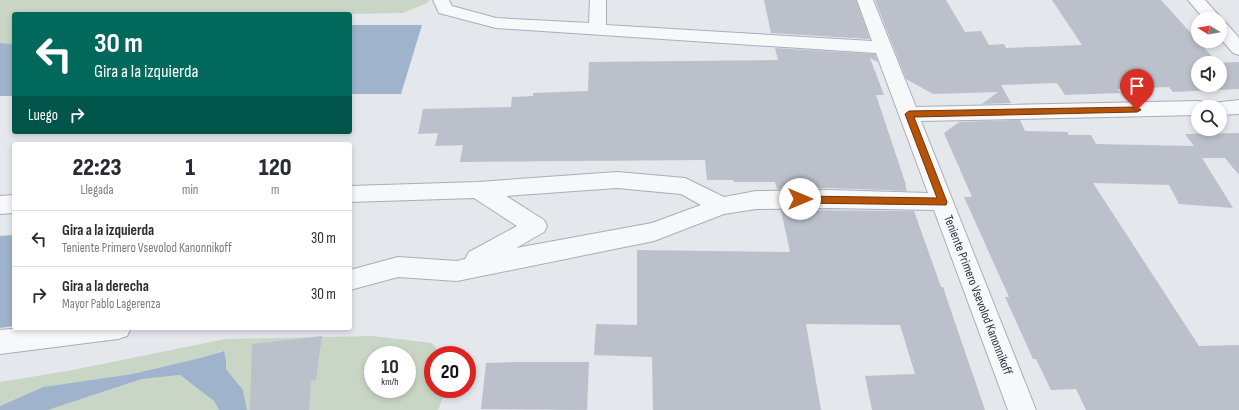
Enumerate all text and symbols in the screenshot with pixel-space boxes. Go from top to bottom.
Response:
north arrow [1191,12,1227,48]
map controls [1191,12,1227,136]
text: 30 m [94,27,143,60]
icon: left [28,28,80,80]
button: sound [1191,56,1227,92]
text: Gira a la izquierda [94,61,198,82]
pin [1120,69,1154,110]
icon: arrive [1126,75,1148,97]
button: search [1191,100,1227,136]
icon: right [66,104,88,126]
text: Luego [28,106,58,125]
text: 22:23 [72,153,122,182]
text: 1 [185,153,195,182]
text: 120 [259,153,292,182]
position arrow [779,178,821,220]
text: Llegada [81,182,113,198]
text: min [182,182,198,198]
text: m [271,182,279,198]
street label: Teniente Primero Vsevolod Kanonnikoff [940,213,1016,378]
text: Gira a la izquierda [62,221,154,240]
icon: left [28,228,50,250]
text: 30 m [311,229,336,248]
text: Teniente Primero Vsevolod Kanonnikoff [62,240,232,256]
text: Gira a la derecha [62,277,149,296]
icon: right [28,284,50,306]
text: 30 m [311,285,336,304]
text: Mayor Pablo Lagerenza [62,296,161,312]
speed limit sign: 20 [424,346,476,398]
text: 10 [381,355,399,379]
text: km/h [381,376,399,388]

